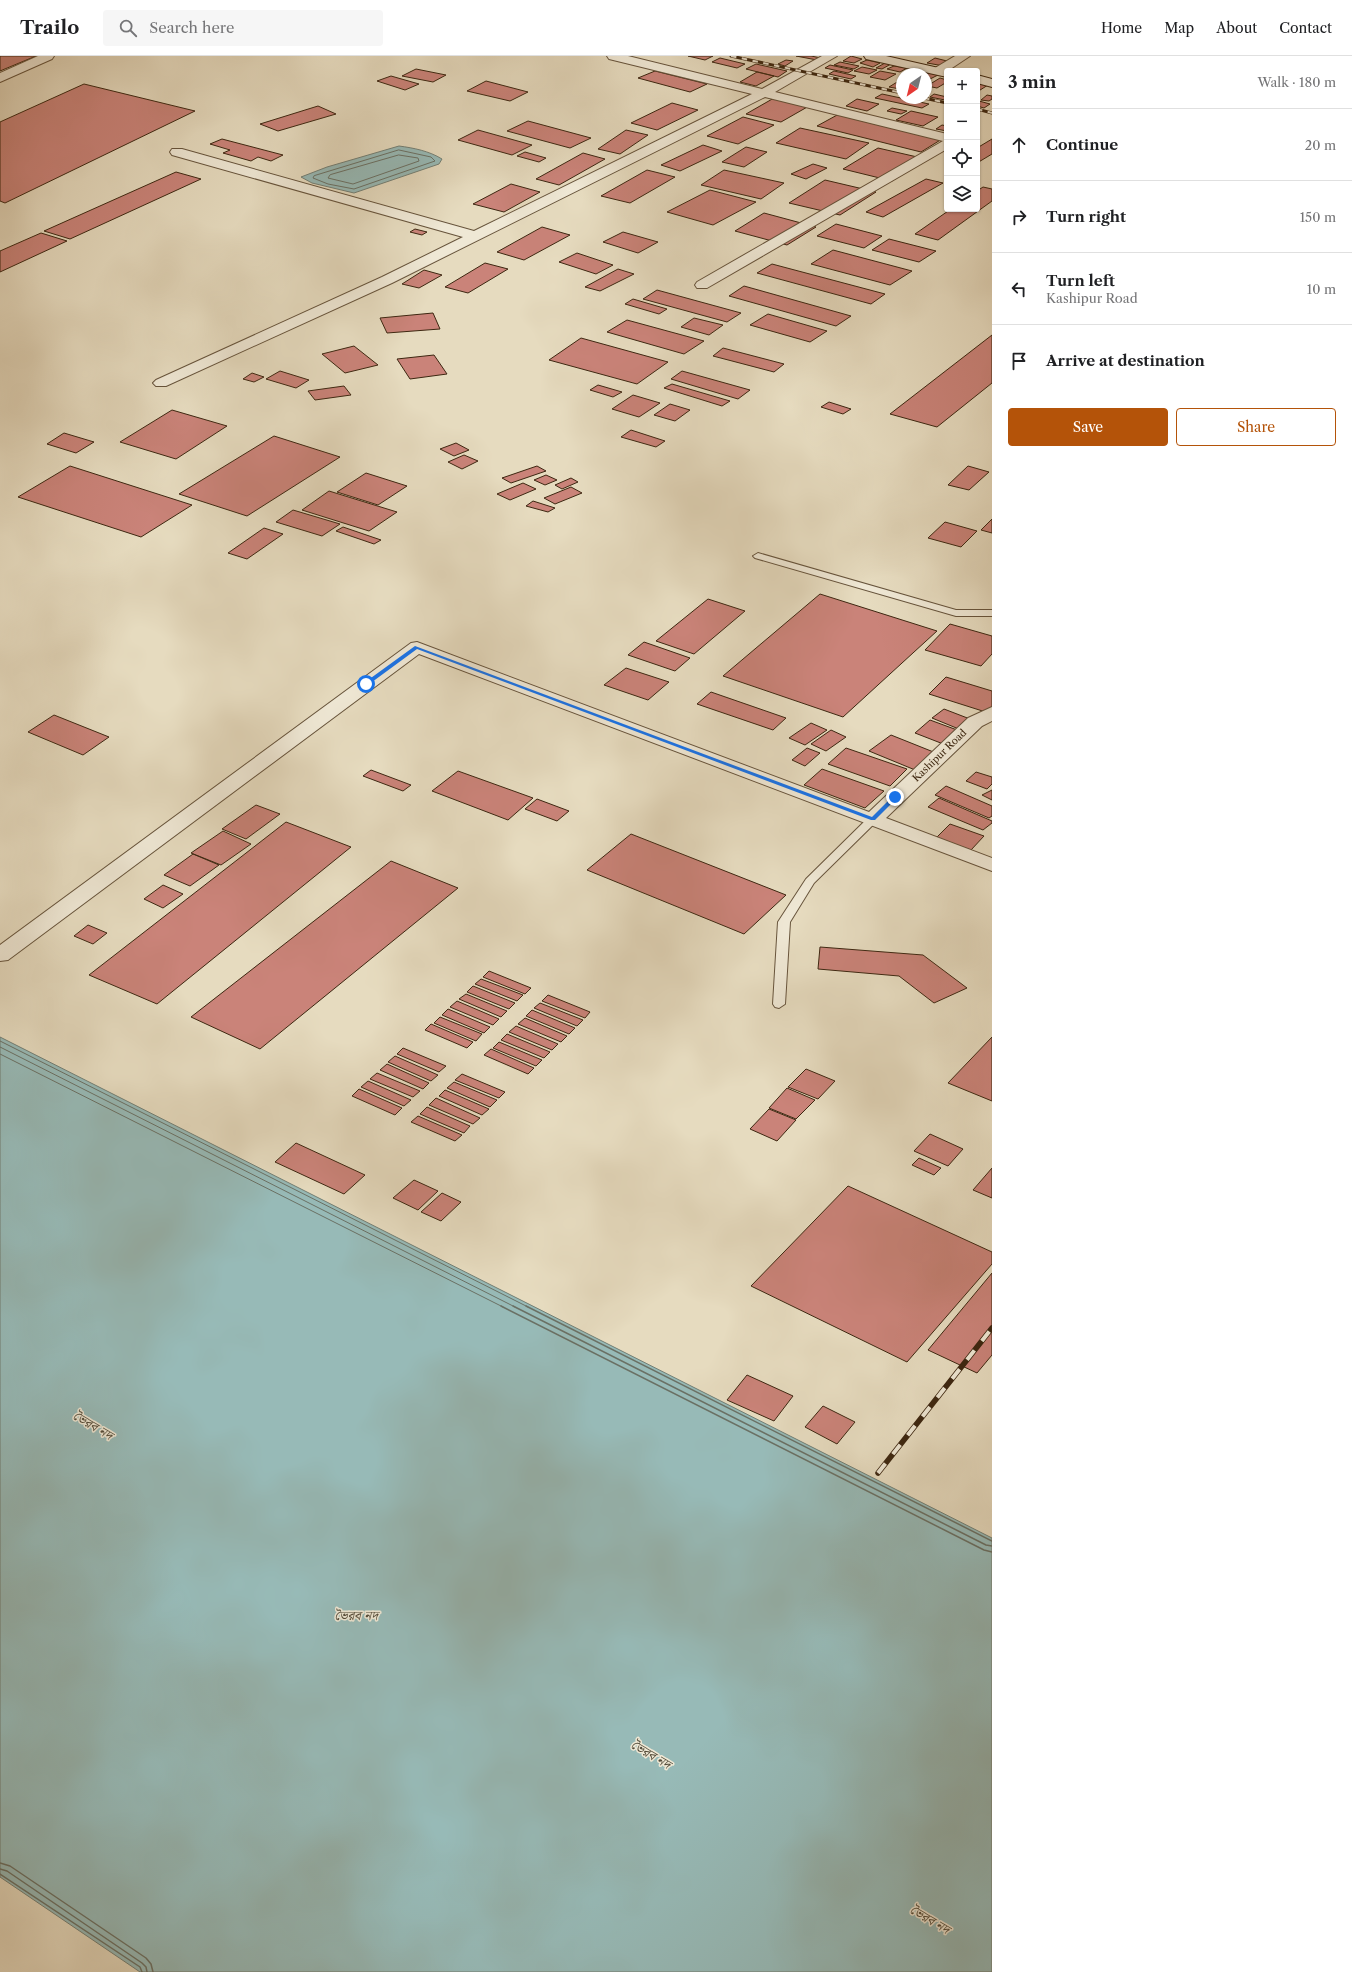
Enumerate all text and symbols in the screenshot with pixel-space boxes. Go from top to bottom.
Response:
search box [103,10,383,46]
text: Trailo [20,16,79,39]
icon: search [117,17,139,39]
text: Search here [149,18,234,37]
text: Home [1101,19,1142,37]
text: Map [1164,19,1194,37]
text: About [1216,19,1257,37]
text: Contact [1279,19,1332,37]
north arrow [896,68,932,104]
map controls [944,68,980,212]
button: + [944,68,980,104]
text: 3 min [1008,72,1057,92]
text: Walk · 180 m [1257,74,1336,90]
button: − [944,104,980,140]
icon: ahead [1008,134,1030,156]
text: Continue [1046,135,1118,154]
text: 20 m [1305,137,1336,153]
button: locate [944,140,980,176]
button: layers [944,176,980,212]
icon: right [1008,206,1030,228]
text: Turn right [1046,207,1126,226]
text: 150 m [1300,209,1336,225]
text: Turn left [1046,271,1115,290]
icon: left [1008,278,1030,300]
text: 10 m [1307,281,1336,297]
text: Kashipur Road [1046,290,1138,306]
icon: arrive [1008,350,1030,372]
text: Arrive at destination [1046,351,1205,370]
button: Save [1008,408,1168,446]
button: Share [1176,408,1336,446]
route start [357,675,375,693]
street label: Kashipur Road [909,726,969,785]
route end [886,788,904,806]
water label: ভৈরব নদ [70,1407,118,1444]
water label: ভৈরব নদ [334,1607,380,1623]
water label: ভৈরব নদ [628,1736,676,1773]
water label: ভৈরব নদ [907,1901,955,1938]

